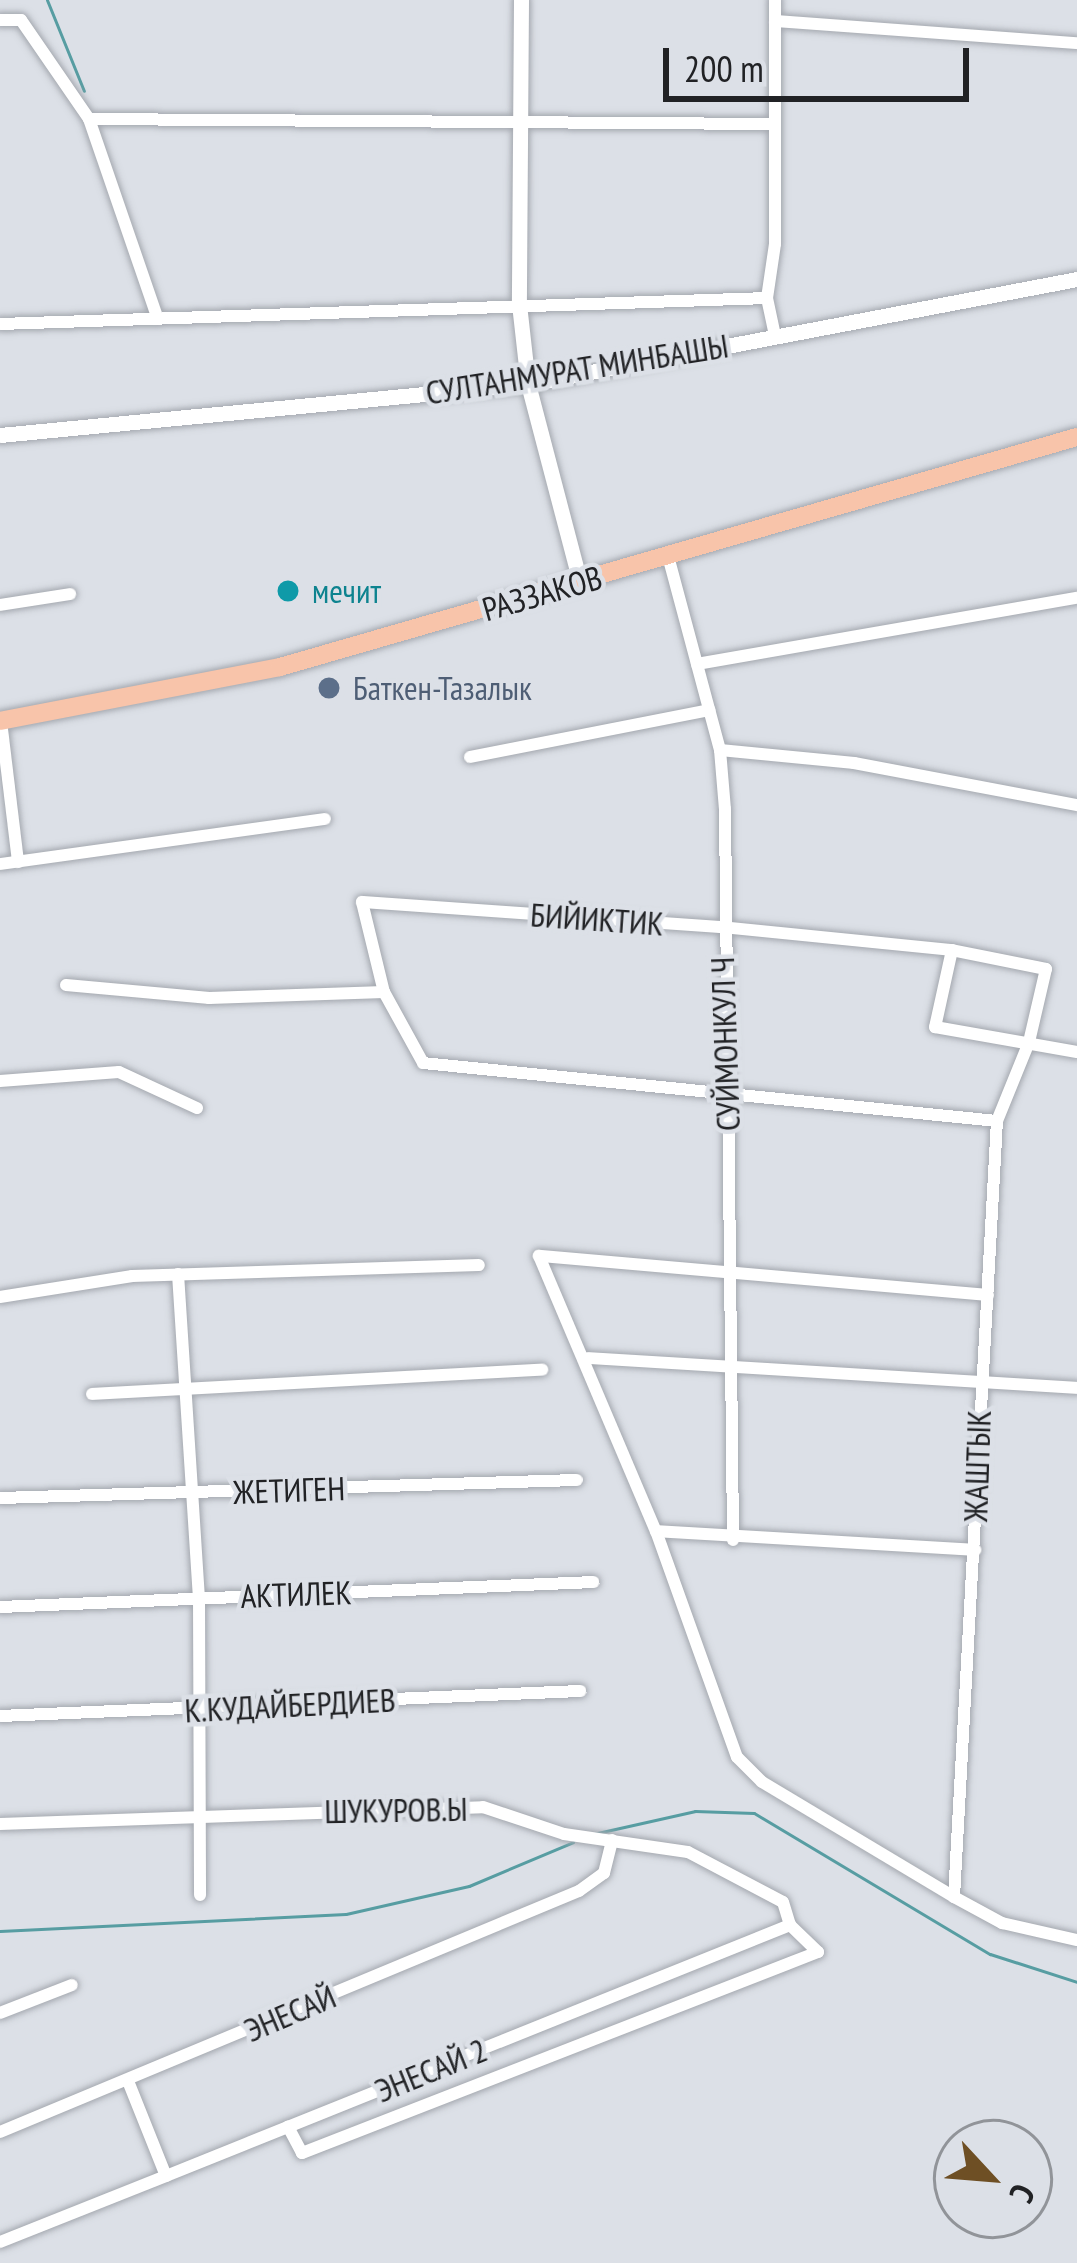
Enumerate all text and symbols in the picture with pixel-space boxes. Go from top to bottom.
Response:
scale bar [669,24,975,98]
text: 200 m [684,45,764,92]
street label: СУЛТАНМУРАТ МИНБАШЫ [422,325,732,413]
street label: РАЗЗАКОВ [478,557,606,629]
place label: мечит [312,571,381,611]
marker: мечит [275,578,301,604]
place label: Баткен-Тазалык [353,668,532,708]
marker: Баткен-Тазалык [316,675,342,701]
street label: БИЙИКТИК [529,895,665,943]
street label: СУЙМОНКУЛ Ч [702,956,748,1132]
street label: ЖАШТЫК [955,1409,999,1523]
street label: ЖЕТИГЕН [232,1468,346,1512]
street label: АКТИЛЕК [240,1572,352,1616]
street label: К.КУДАЙБЕРДИЕВ [184,1680,396,1730]
street label: ШУКУРОВ.Ы [324,1789,468,1831]
street label: ЭНЕСАЙ [239,1976,341,2050]
street label: ЭНЕСАЙ 2 [369,2030,493,2110]
north arrow [933,2119,1053,2239]
text: С [1000,2177,1046,2210]

